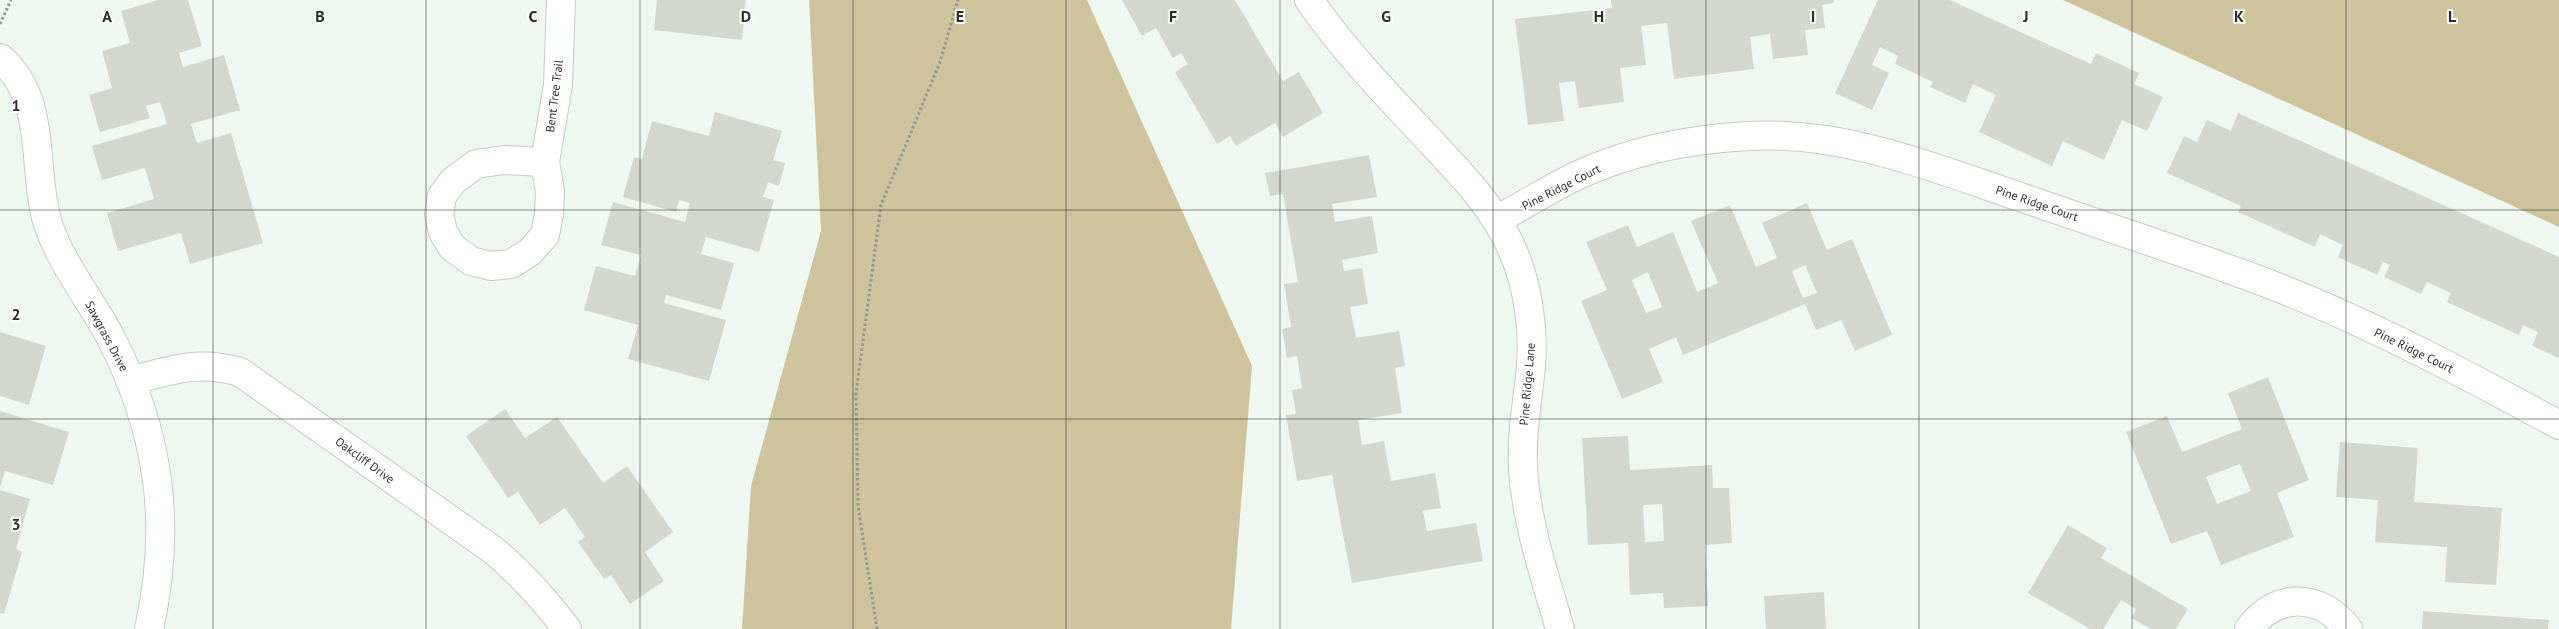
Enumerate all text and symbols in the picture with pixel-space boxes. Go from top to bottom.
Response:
text: A [102,6,112,26]
text: B [315,6,325,26]
text: C [529,6,538,26]
text: D [741,6,751,26]
text: E [956,6,964,26]
text: F [1169,6,1177,26]
text: G [1381,6,1391,26]
text: H [1594,6,1604,26]
text: I [1811,6,1815,26]
text: J [2022,6,2029,26]
text: K [2234,6,2244,26]
text: L [2448,6,2457,26]
street label: Bent Tree Trail [542,58,566,133]
text: 1 [11,95,21,115]
street label: Pine Ridge Court [1519,161,1603,213]
street label: Pine Ridge Court [1994,182,2080,224]
street label: Sawgrass Drive [82,298,132,374]
text: 2 [11,304,21,324]
street label: Pine Ridge Court [2372,324,2456,376]
street label: Pine Ridge Lane [1516,342,1538,426]
street label: Oakcliff Drive [332,433,398,487]
text: 3 [11,514,21,534]

